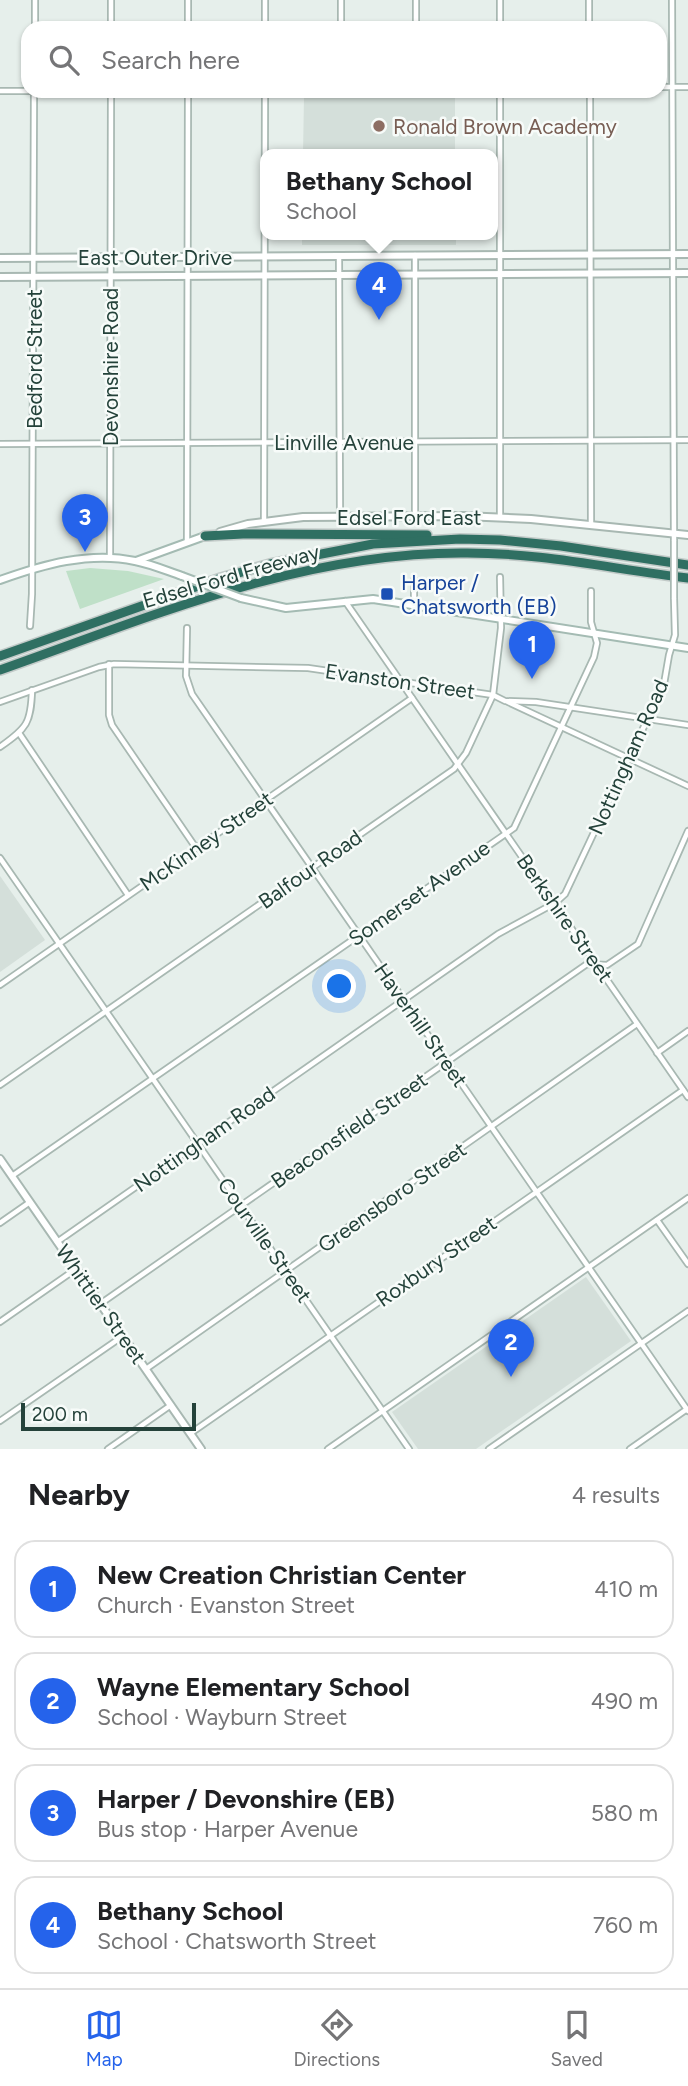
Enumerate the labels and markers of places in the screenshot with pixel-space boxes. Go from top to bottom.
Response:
place label: Ronald Brown Academy [393,114,617,139]
marker: Ronald Brown Academy [371,118,387,134]
pin: 4 [356,262,402,320]
pin: 3 [62,494,108,552]
place label: Harper / Chatsworth (EB) [401,570,557,619]
marker: Harper / Chatsworth (EB) [379,586,395,602]
pin: 1 [509,621,555,679]
pin: 2 [488,1319,534,1377]

